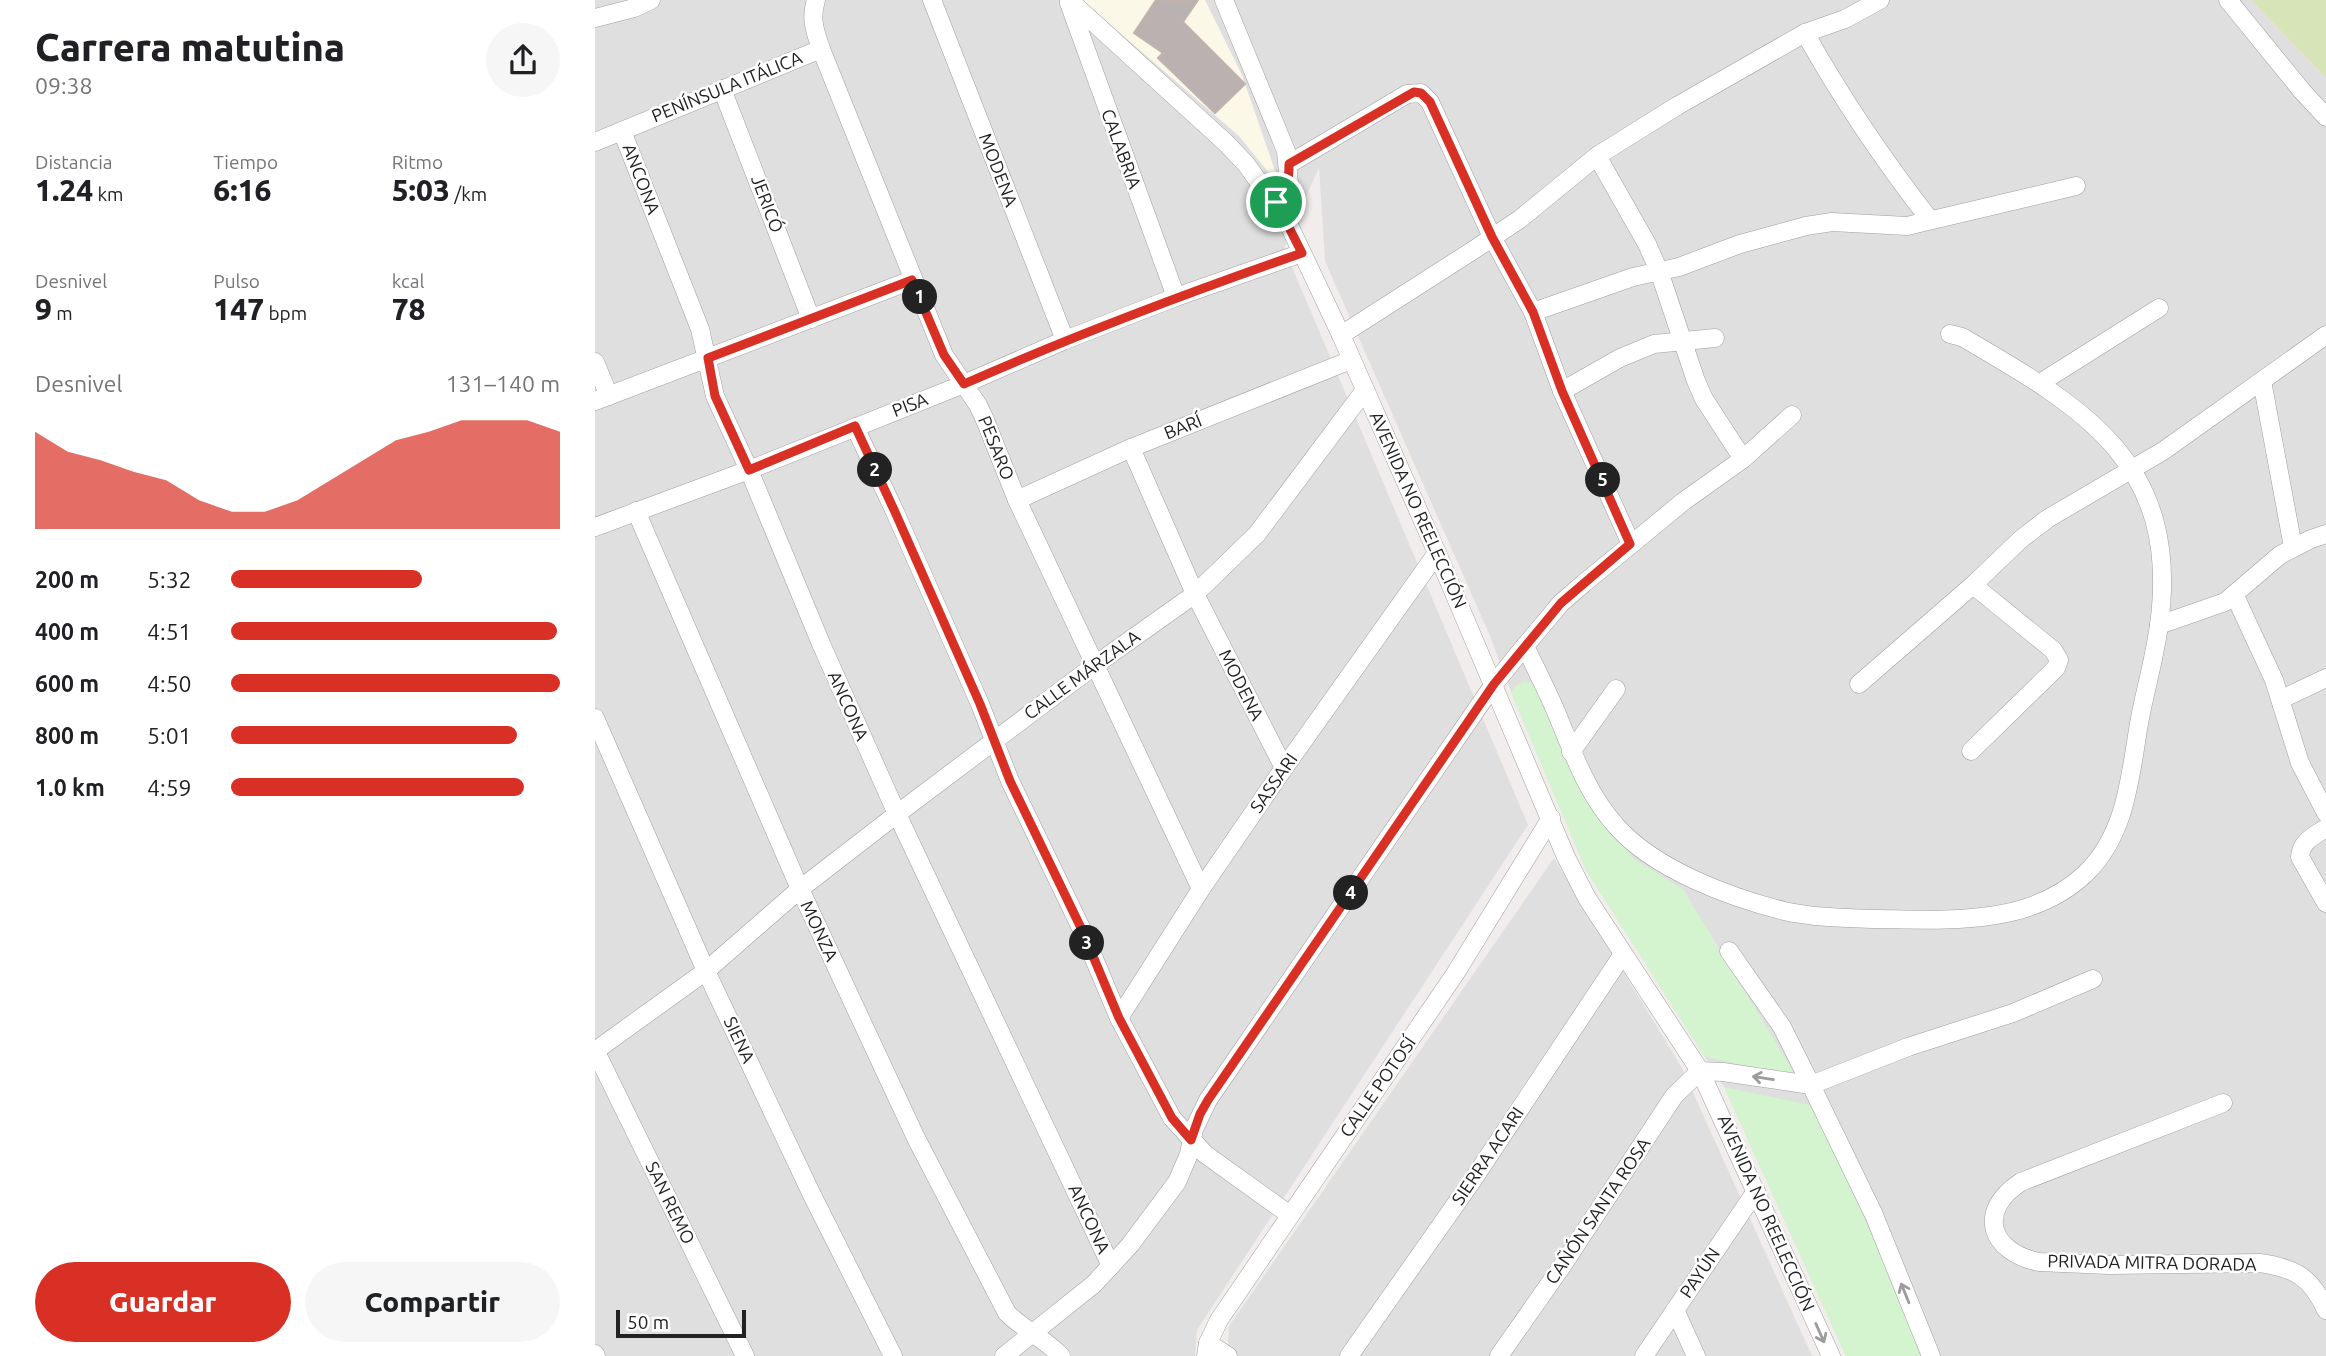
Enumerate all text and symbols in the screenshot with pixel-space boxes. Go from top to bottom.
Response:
button: share [486,23,560,97]
text: Carrera matutina [35,26,345,68]
street label: PENÍNSULA ITÁLICA [648,46,805,125]
text: 09:38 [35,73,93,98]
street label: CALABRIA [1098,106,1146,192]
street label: MODENA [976,130,1022,209]
street label: ANCONA [619,141,665,217]
text: Distancia [35,151,113,173]
text: Tiempo [213,151,278,173]
text: Ritmo [392,151,443,173]
street label: JERICÓ [748,172,789,235]
pin [1246,172,1306,232]
text: 1.24 [35,173,93,207]
text: 6:16 [213,173,271,207]
text: 5:03 [392,173,450,207]
text: km [93,183,123,205]
text: /km [450,183,487,205]
icon: arrive [1257,183,1295,221]
text: Desnivel [35,270,107,292]
text: Pulso [213,270,260,292]
text: kcal [392,270,424,292]
pin: 1 [903,280,937,314]
text: 1 [914,285,925,307]
text: 9 [35,292,52,326]
text: 147 [213,292,264,326]
text: 78 [392,292,426,326]
text: m [52,302,73,324]
text: bpm [264,302,307,324]
text: Desnivel [35,371,123,396]
text: 131–140 m [446,371,560,396]
street label: PISA [889,388,931,420]
street label: BARÍ [1160,408,1205,443]
street label: AVENIDA NO REELECCIÓN [1367,408,1472,611]
street label: PESARO [975,413,1019,483]
pin: 2 [857,452,893,488]
text: 2 [869,458,880,480]
pin: 5 [1585,462,1621,498]
text: 5 [1597,468,1608,490]
text: 200 m [35,567,99,592]
text: 5:32 [147,567,192,592]
text: 400 m [35,619,99,644]
text: 4:51 [147,619,192,644]
street label: CALLE MÁRZALA [1019,625,1143,723]
street label: MODENA [1216,646,1268,724]
street label: ANCONA [825,668,873,744]
text: 600 m [35,671,99,696]
text: 4:50 [147,671,192,696]
text: 800 m [35,723,99,748]
text: 5:01 [147,723,192,748]
street label: SASSARI [1246,749,1301,816]
text: 1.0 km [35,775,105,800]
text: 4:59 [147,775,192,800]
pin: 4 [1333,876,1369,910]
text: 4 [1345,881,1356,903]
street label: MONZA [797,897,843,964]
pin: 3 [1070,926,1105,960]
text: 3 [1081,931,1092,953]
street label: SIENA [721,1013,759,1066]
street label: CALLE POTOSÍ [1334,1032,1419,1140]
one-way arrow [1752,1071,1775,1084]
street label: SIERRA ACARI [1447,1103,1527,1208]
street label: AVENIDA NO REELECCIÓN [1715,1111,1820,1314]
street label: CAÑÓN SANTA ROSA [1540,1133,1654,1287]
street label: SAN REMO [642,1158,699,1247]
street label: ANCONA [1065,1181,1115,1257]
street label: PAYÚN [1674,1243,1723,1301]
street label: PRIVADA MITRA DORADA [2047,1250,2257,1274]
button: Guardar [35,1262,291,1342]
button: Compartir [305,1262,560,1342]
one-way arrow [1898,1282,1911,1304]
scale bar [616,1307,745,1339]
text: 50 m [627,1311,669,1333]
one-way arrow [1814,1322,1827,1343]

